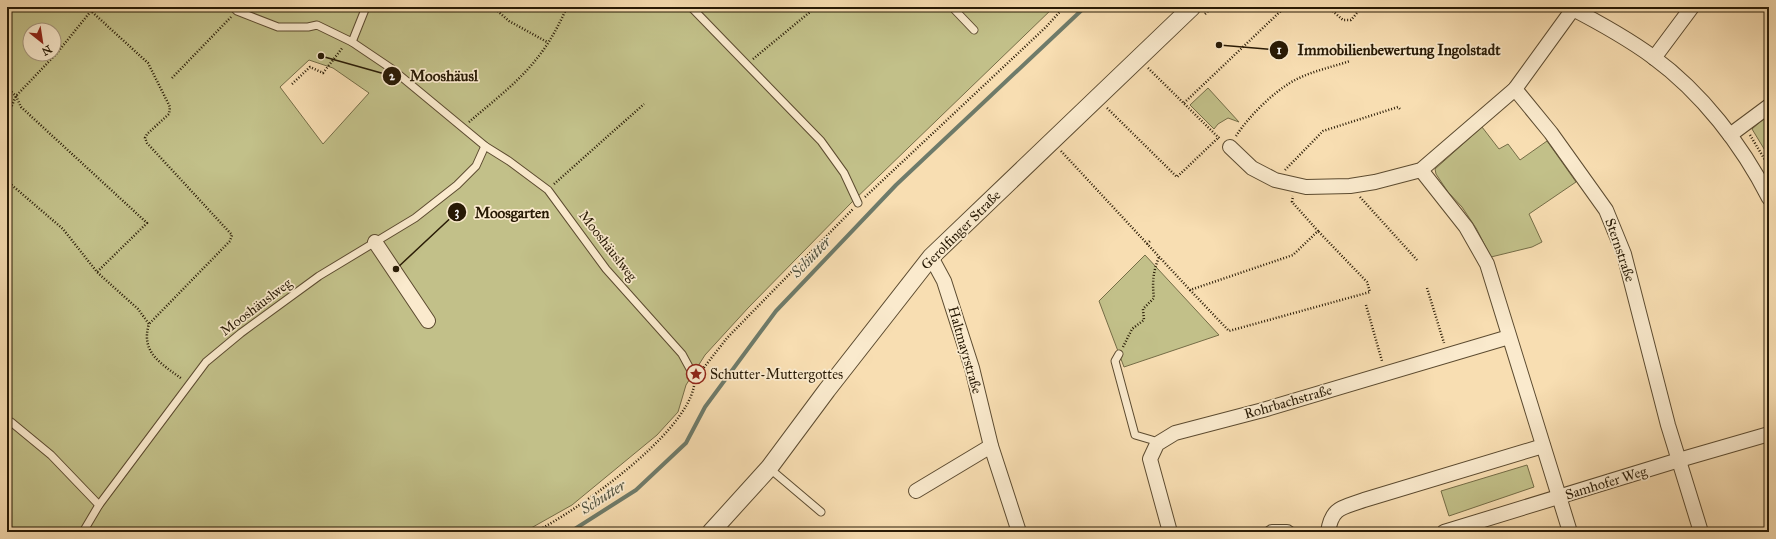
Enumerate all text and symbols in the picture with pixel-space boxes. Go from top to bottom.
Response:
north arrow [22,22,62,62]
callout: Immobilienbewertung Ingolstadt [1269,37,1508,64]
text: Immobilienbewertung Ingolstadt [1298,41,1501,60]
text: N [39,42,54,59]
text: 1 [1277,43,1282,57]
callout: Mooshäusl [382,62,486,89]
text: Mooshäusl [410,67,479,85]
text: 2 [389,69,396,83]
street label: Gerolfinger Straße [918,187,1004,273]
callout: Moosgarten [447,199,558,226]
text: Moosgarten [475,204,550,223]
text: 3 [455,205,460,220]
street label: Mooshäuslweg [575,207,641,285]
street label: Sternstraße [1601,216,1639,284]
water label: Schutter [786,232,835,282]
street label: Mooshäuslweg [217,274,295,339]
street label: Haltmayrstraße [944,304,986,396]
place icon: Schutter-Muttergottes [685,363,707,385]
place label: Schutter-Muttergottes [710,366,843,383]
street label: Rohrbachstraße [1242,381,1334,423]
street label: Samhofer Weg [1563,462,1649,503]
water label: Schutter [576,476,630,518]

